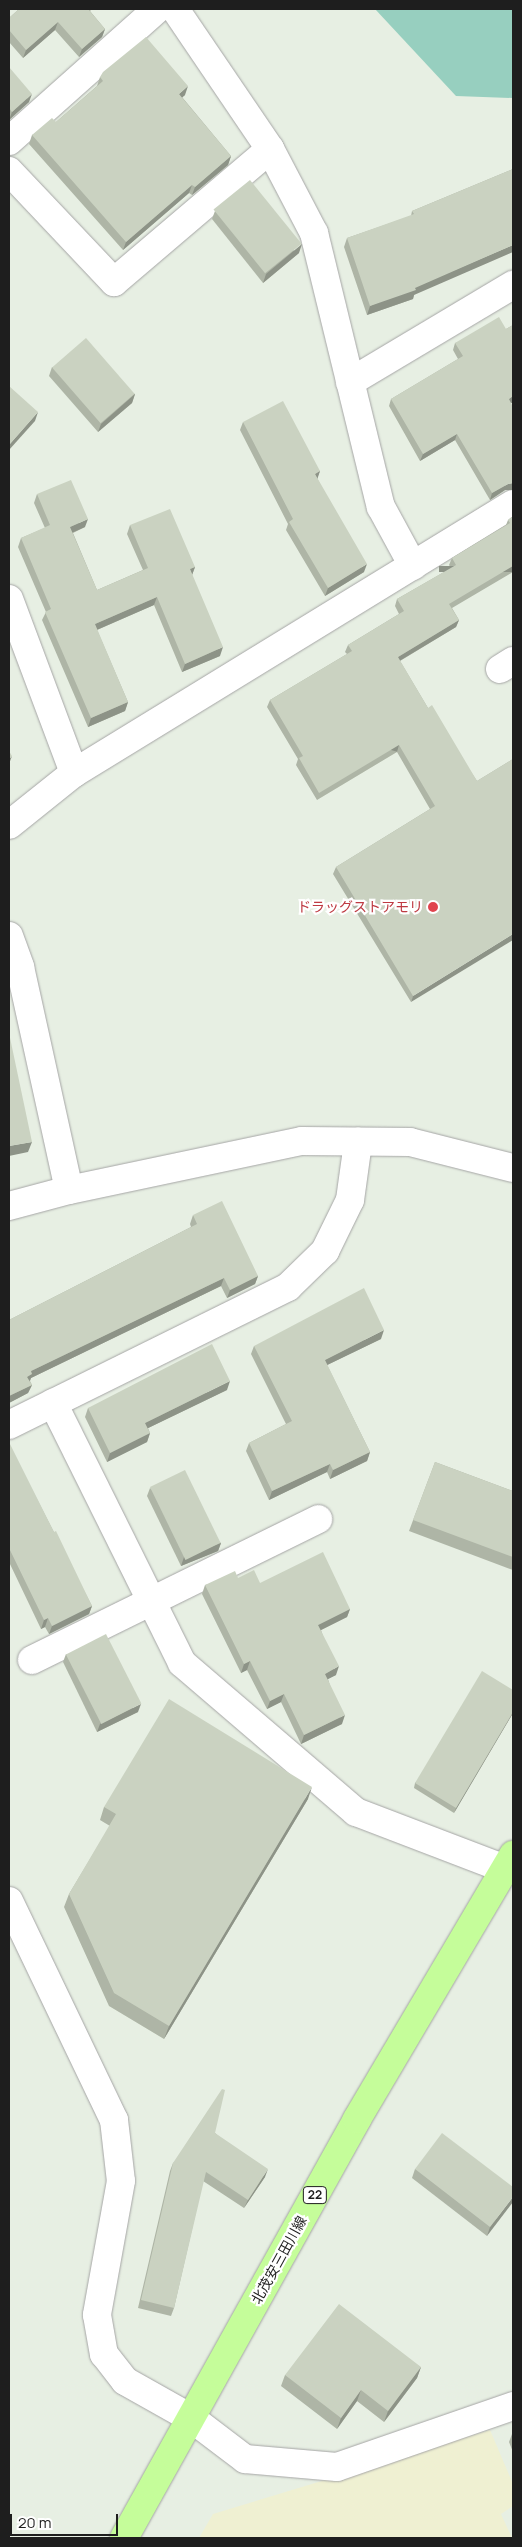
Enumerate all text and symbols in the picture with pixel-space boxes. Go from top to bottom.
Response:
place label: ドラッグストアモリ [297,899,423,915]
marker: ドラッグストアモリ [427,901,439,913]
road number: 22 [302,2186,328,2204]
street label: 北茂安三田川線 [248,2213,310,2307]
scale bar [12,2504,120,2536]
text: 20 m [18,2512,51,2533]

